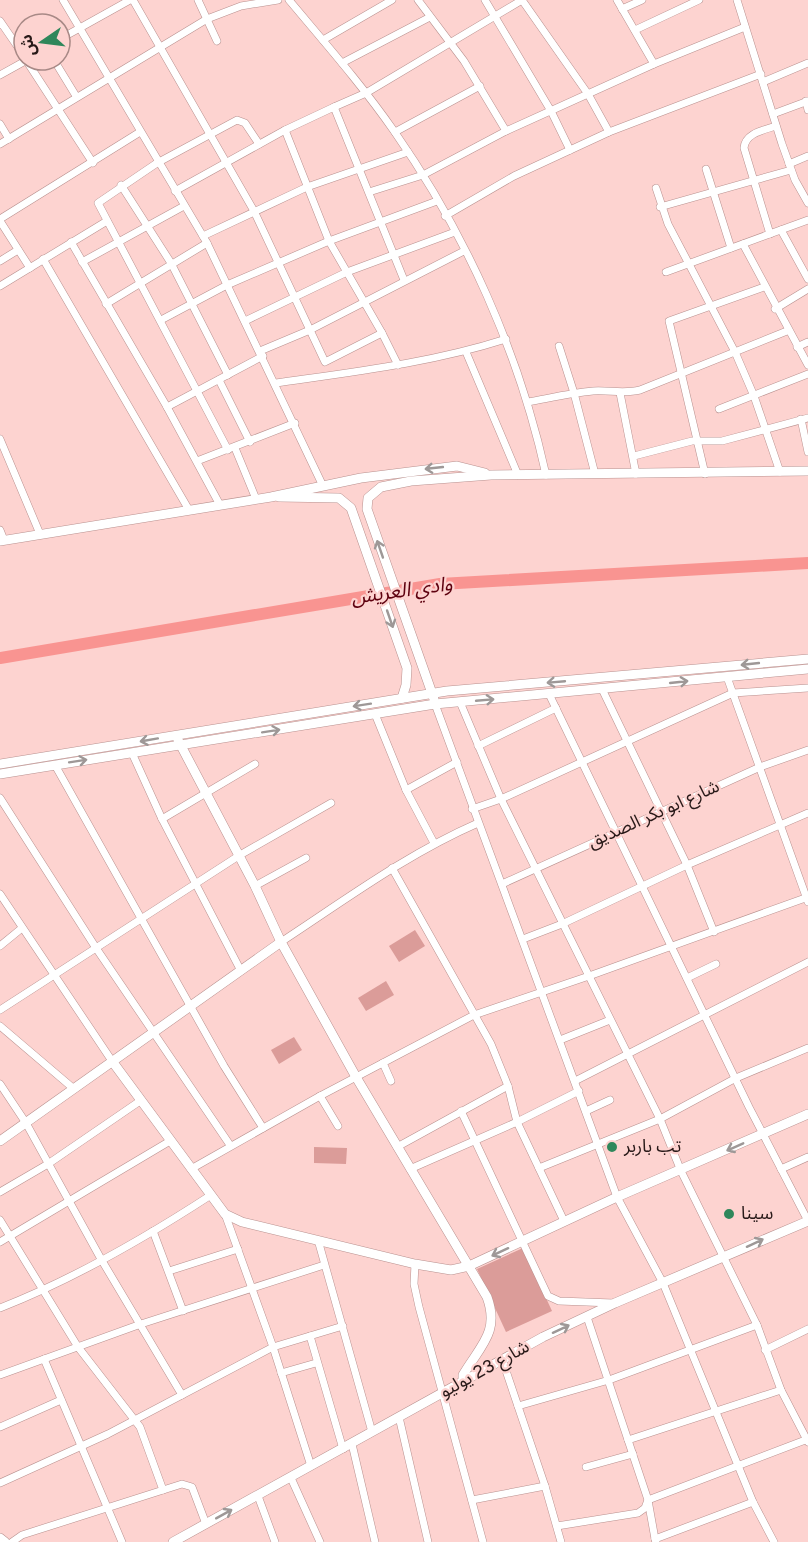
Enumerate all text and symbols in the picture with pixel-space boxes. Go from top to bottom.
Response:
north arrow [12,12,72,72]
text: ش [17,32,42,58]
one-way arrow [424,463,444,474]
one-way arrow [374,540,385,559]
water label: وادي العريش [350,572,454,613]
one-way arrow [385,609,396,628]
one-way arrow [740,659,760,670]
one-way arrow [668,676,688,687]
one-way arrow [546,677,566,688]
one-way arrow [474,694,494,705]
one-way arrow [353,699,372,710]
one-way arrow [261,726,280,737]
one-way arrow [140,735,159,746]
one-way arrow [68,756,88,767]
street label: شارع ابو بكر الصديق [584,776,724,855]
place label: تب باربر [623,1136,681,1159]
marker: تب باربر [605,1140,619,1154]
one-way arrow [727,1142,745,1153]
place label: سينا [741,1203,773,1226]
marker: سينا [722,1207,736,1221]
one-way arrow [746,1237,764,1248]
one-way arrow [491,1246,509,1258]
one-way arrow [551,1323,569,1335]
street label: شارع 23 يوليو [436,1336,534,1405]
one-way arrow [215,1508,233,1519]

